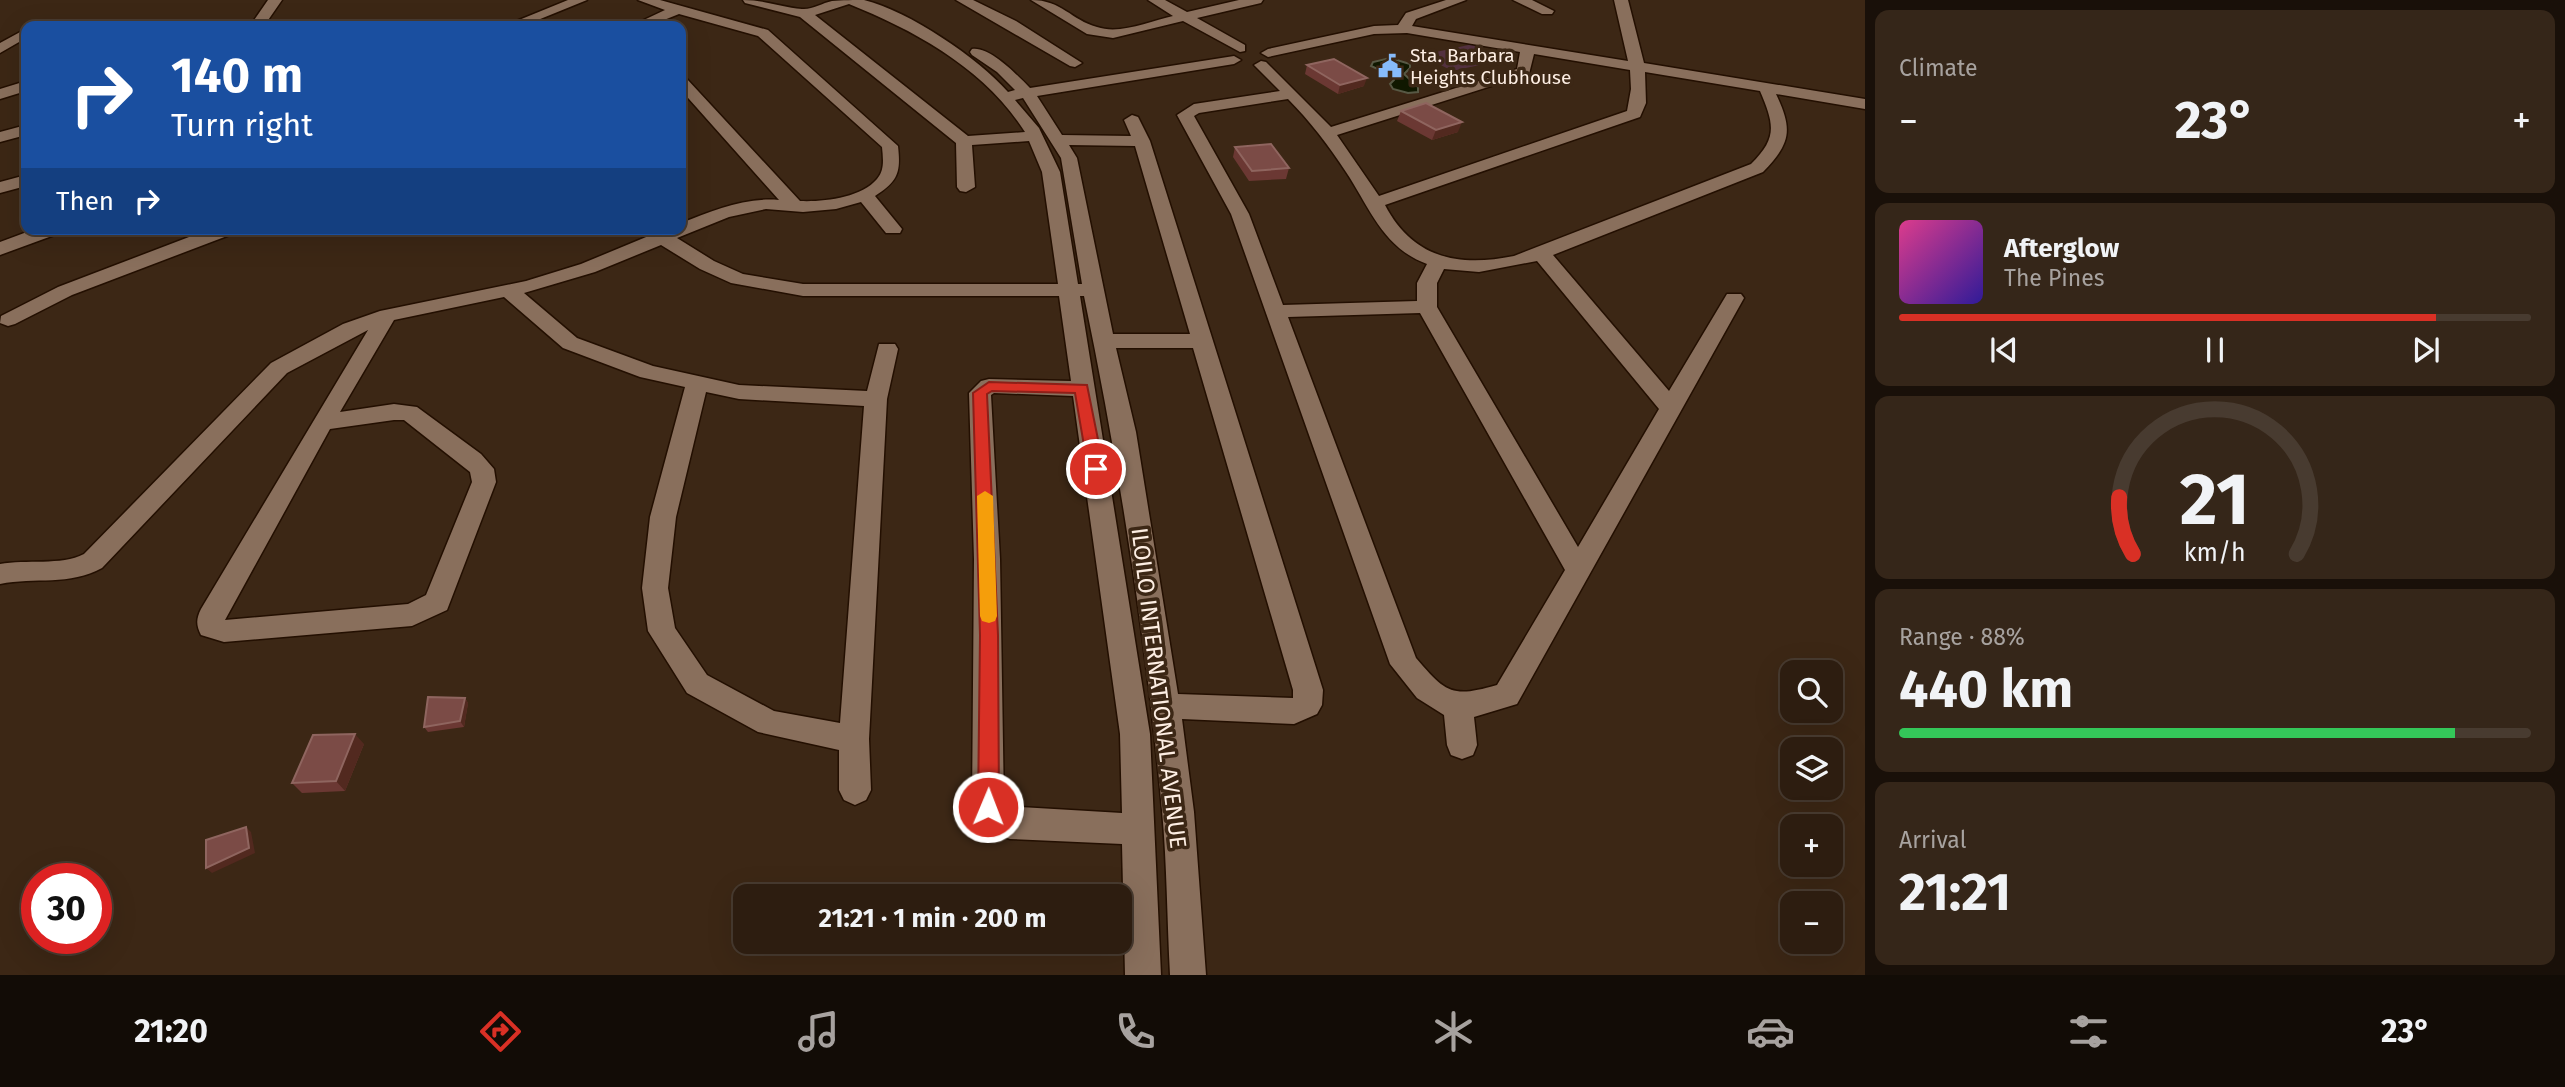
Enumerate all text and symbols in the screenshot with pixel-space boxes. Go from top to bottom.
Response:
place label: Sta. Barbara Heights Clubhouse [1410,44,1571,89]
text: 140 m [171,46,303,105]
icon: right [56,49,147,140]
public building icon: Sta. Barbara Heights Clubhouse [1376,52,1404,80]
text: Climate [1899,54,1978,82]
text: 23° [2175,89,2255,152]
text: − [1899,98,1918,144]
text: + [2512,98,2531,144]
text: Turn right [171,106,313,144]
icon: right [128,182,166,220]
text: Then [56,186,114,217]
text: Afterglow [2004,233,2119,264]
text: The Pines [2004,264,2105,292]
icon: previous [1985,331,2023,369]
icon: pause [2196,331,2234,369]
icon: next [2407,331,2445,369]
pin [1066,439,1126,499]
icon: arrive [1077,450,1115,488]
text: 21 [2180,456,2250,543]
street label: ILOILO INTERNATIONAL AVENUE [1125,526,1193,850]
text: km/h [2184,537,2246,567]
text: Range · 88% [1899,623,2025,651]
text: 440 km [1899,658,2073,721]
map controls [1780,660,1843,954]
button: search [1780,660,1843,723]
button: layers [1780,737,1843,800]
position arrow [951,770,1025,844]
button: + [1780,814,1843,877]
text: Arrival [1899,826,1966,854]
text: 21:21 [1899,861,2011,924]
speed limit sign: 30 [21,863,112,954]
button: − [1780,891,1843,954]
text: 21:21 · 1 min · 200 m [819,903,1046,934]
icon: directions [476,1007,525,1056]
icon: music [794,1007,843,1056]
icon: phone [1111,1007,1160,1056]
icon: climate [1429,1007,1478,1056]
icon: car [1746,1007,1795,1056]
icon: filters [2064,1007,2113,1056]
text: 21:20 [134,1012,208,1050]
text: 23° [2381,1012,2431,1050]

